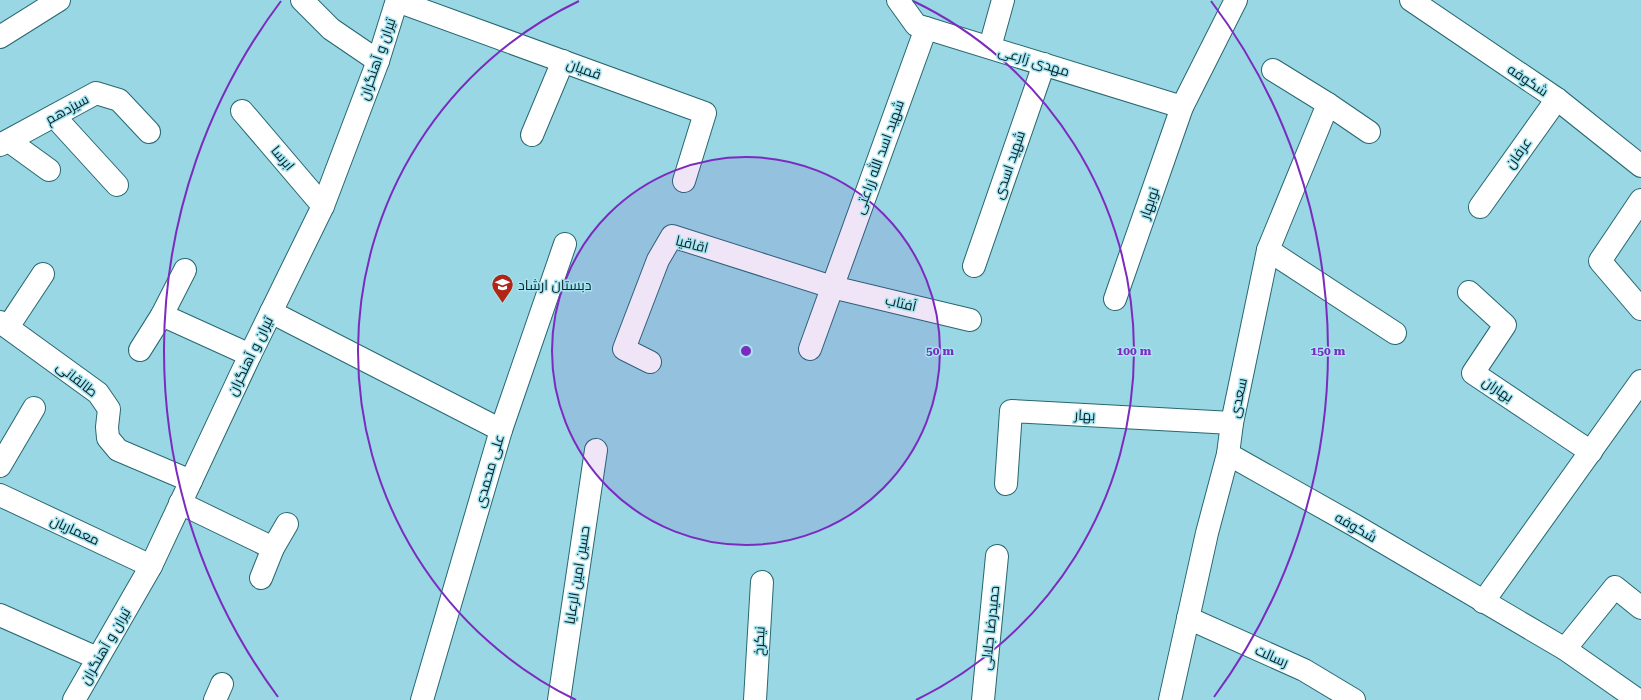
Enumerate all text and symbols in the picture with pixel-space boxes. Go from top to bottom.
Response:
street label: تیران و آهنگران [355,15,399,102]
street label: مهدی زارعی [996,43,1072,79]
street label: قمیان [565,55,603,83]
street label: شکوفه [1505,61,1551,99]
street label: سیزدهم [43,91,92,129]
street label: شهید اسد الله زراعتی [850,97,907,216]
street label: شهید اسدی [990,129,1028,201]
street label: عرفان [1501,134,1535,172]
street label: ابرسا [268,142,298,174]
street label: نوبهار [1136,185,1162,222]
street label: اقاقیا [674,232,710,256]
school or university icon: دبستان ارشاد [489,272,515,305]
place label: دبستان ارشاد [518,277,592,293]
street label: آفتاب [884,292,918,314]
street label: تیران و آهنگران [224,314,276,398]
centre of rings [739,344,753,358]
text: 50 m [926,344,954,358]
text: 100 m [1117,344,1152,358]
text: 150 m [1311,344,1346,358]
street label: طالقانی [53,358,101,400]
street label: بهاران [1479,373,1517,405]
street label: سعدی [1226,377,1250,419]
street label: بهار [1073,406,1096,424]
street label: علی محمدی [471,433,507,509]
street label: شکوفه [1332,509,1380,545]
street label: معماریان [48,512,102,548]
street label: حسین امین الرعایا [561,525,593,625]
street label: حمیدرضا جلالی [978,585,1002,671]
street label: تیران و آهنگران [77,605,134,687]
street label: نیکرخ [750,626,769,656]
street label: رسالت [1253,642,1291,670]

